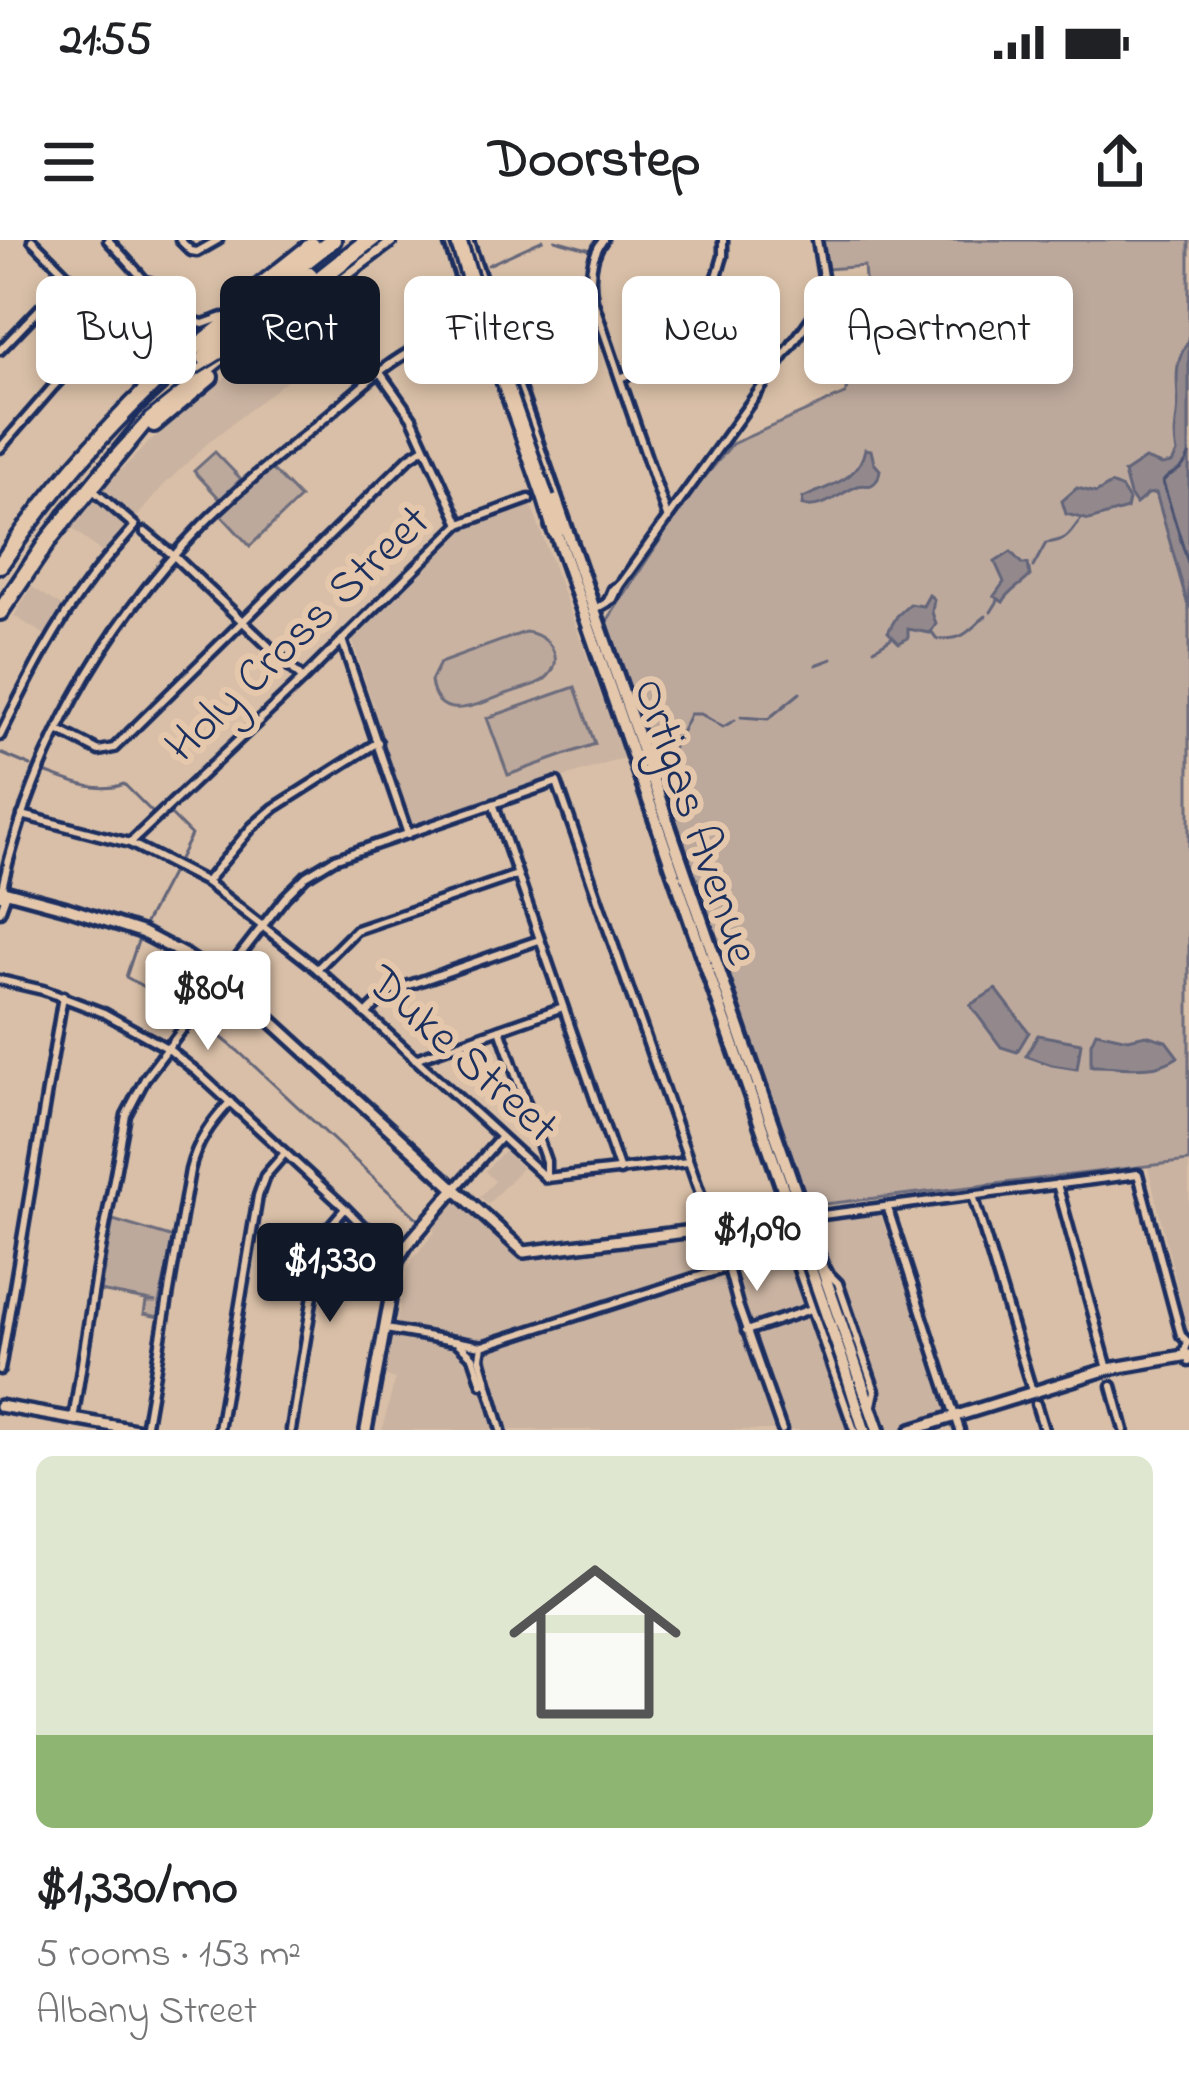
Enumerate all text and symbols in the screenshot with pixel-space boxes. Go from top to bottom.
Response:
text: 21:55 [60,9,152,75]
text: Doorstep [489,123,700,201]
icon: menu [36,129,102,195]
icon: share [1087,129,1153,195]
chip: Buy [36,276,196,384]
chip: Rent [220,276,380,384]
chip: Filters [404,276,598,384]
chip: New [622,276,780,384]
chip: Apartment [804,276,1073,384]
street label: Holy Cross Street [150,490,448,780]
street label: Ortigas Avenue [611,669,776,975]
street label: Duke Street [348,950,573,1162]
pin: $804 [137,951,279,1053]
text: $804 [172,961,244,1018]
pin: $1,090 [659,1192,855,1294]
text: $1,090 [713,1202,801,1259]
pin: $1,330 [232,1223,428,1325]
text: $1,330 [284,1233,376,1290]
icon: home [487,1534,703,1750]
text: $1,330/mo [36,1852,238,1927]
text: 5 rooms · 153 m² [36,1927,301,1984]
text: Albany Street [36,1984,257,2041]

